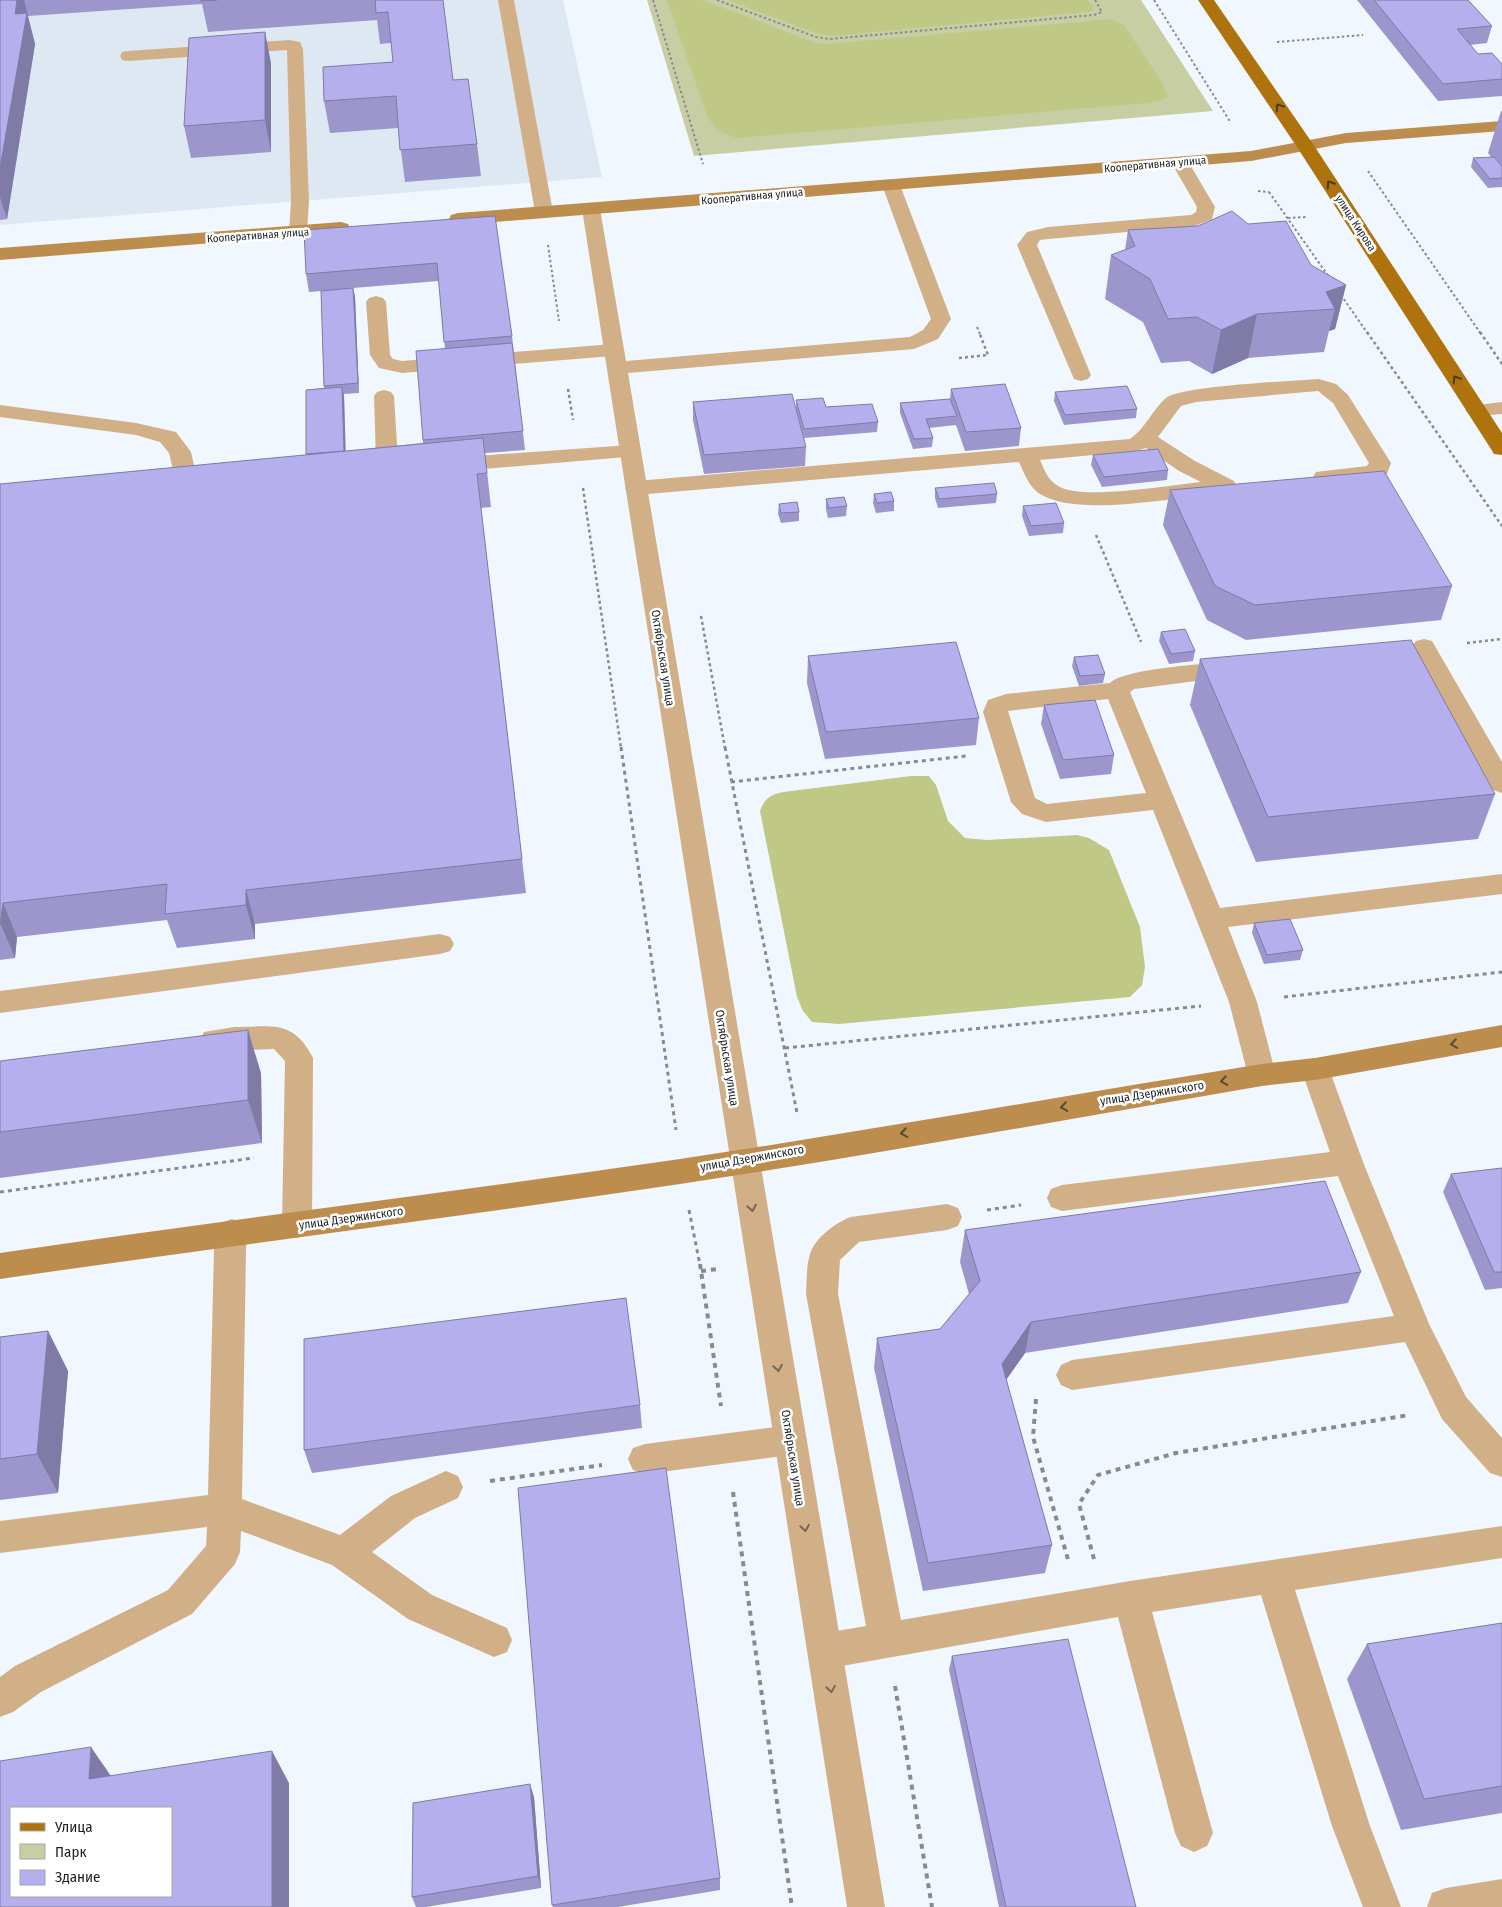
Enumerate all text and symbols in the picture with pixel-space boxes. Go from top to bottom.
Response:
one-way arrow [1276,103,1285,113]
street label: Кооперативная улица [1104,154,1207,175]
one-way arrow [1327,180,1336,189]
street label: Кооперативная улица [701,186,804,207]
street label: улица Кирова [1333,193,1379,254]
street label: Кооперативная улица [207,225,309,246]
one-way arrow [1453,376,1462,385]
street label: Октябрьская улица [648,609,678,707]
street label: Октябрьская улица [712,1009,742,1107]
one-way arrow [1449,1038,1458,1048]
one-way arrow [1220,1076,1229,1086]
street label: улица Дзержинского [1099,1078,1205,1108]
one-way arrow [1060,1102,1068,1112]
one-way arrow [899,1128,908,1138]
street label: улица Дзержинского [699,1142,805,1174]
one-way arrow [746,1203,756,1212]
street label: улица Дзержинского [298,1204,404,1232]
one-way arrow [773,1364,783,1372]
street label: Октябрьская улица [778,1409,808,1507]
one-way arrow [799,1524,809,1533]
one-way arrow [825,1685,836,1693]
legend [10,1807,172,1897]
text: Улица [54,1818,93,1836]
text: Парк [55,1843,86,1861]
text: Здание [55,1868,101,1886]

